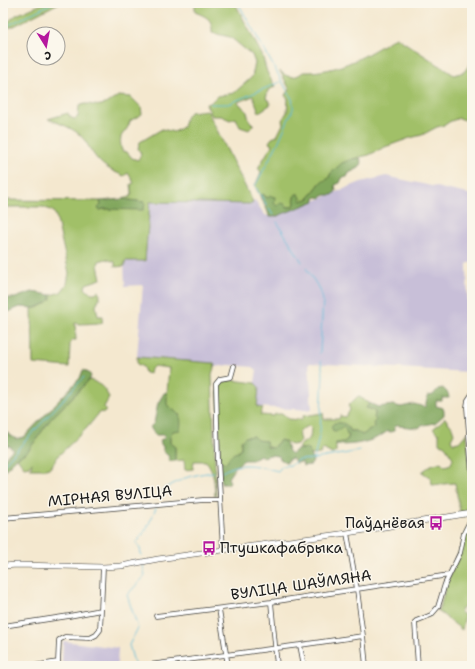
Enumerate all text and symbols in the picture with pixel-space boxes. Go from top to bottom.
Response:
north arrow [26,26,66,66]
text: С [43,47,53,63]
street label: МІРНАЯ ВУЛІЦА [47,481,173,511]
place label: Паўднёвая [345,513,425,533]
bus stop icon: Паўднёвая [428,515,444,531]
place label: Птушкафабрыка [220,538,343,558]
bus stop icon: Птушкафабрыка [201,540,217,556]
street label: ВУЛІЦА ШАЎМЯНА [229,565,373,605]

